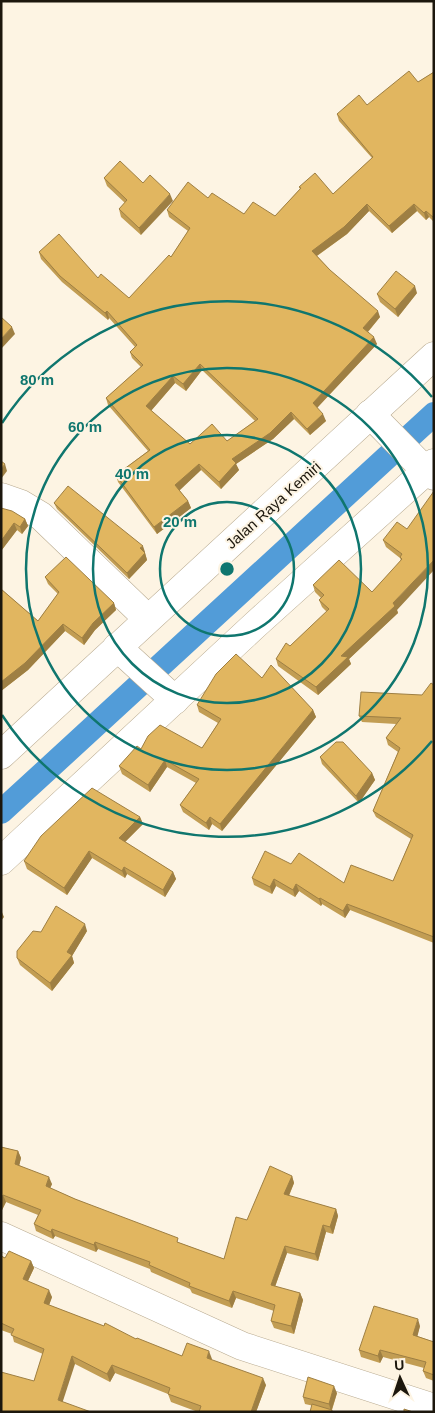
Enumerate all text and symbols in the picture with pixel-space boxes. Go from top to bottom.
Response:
text: 80 m [20,371,54,388]
text: 60 m [68,418,102,435]
street label: Jalan Raya Kemiri [222,458,324,552]
text: 40 m [115,465,149,482]
text: 20 m [163,513,197,530]
centre of rings [218,560,236,578]
north arrow [375,1353,425,1403]
text: U [394,1357,405,1373]

